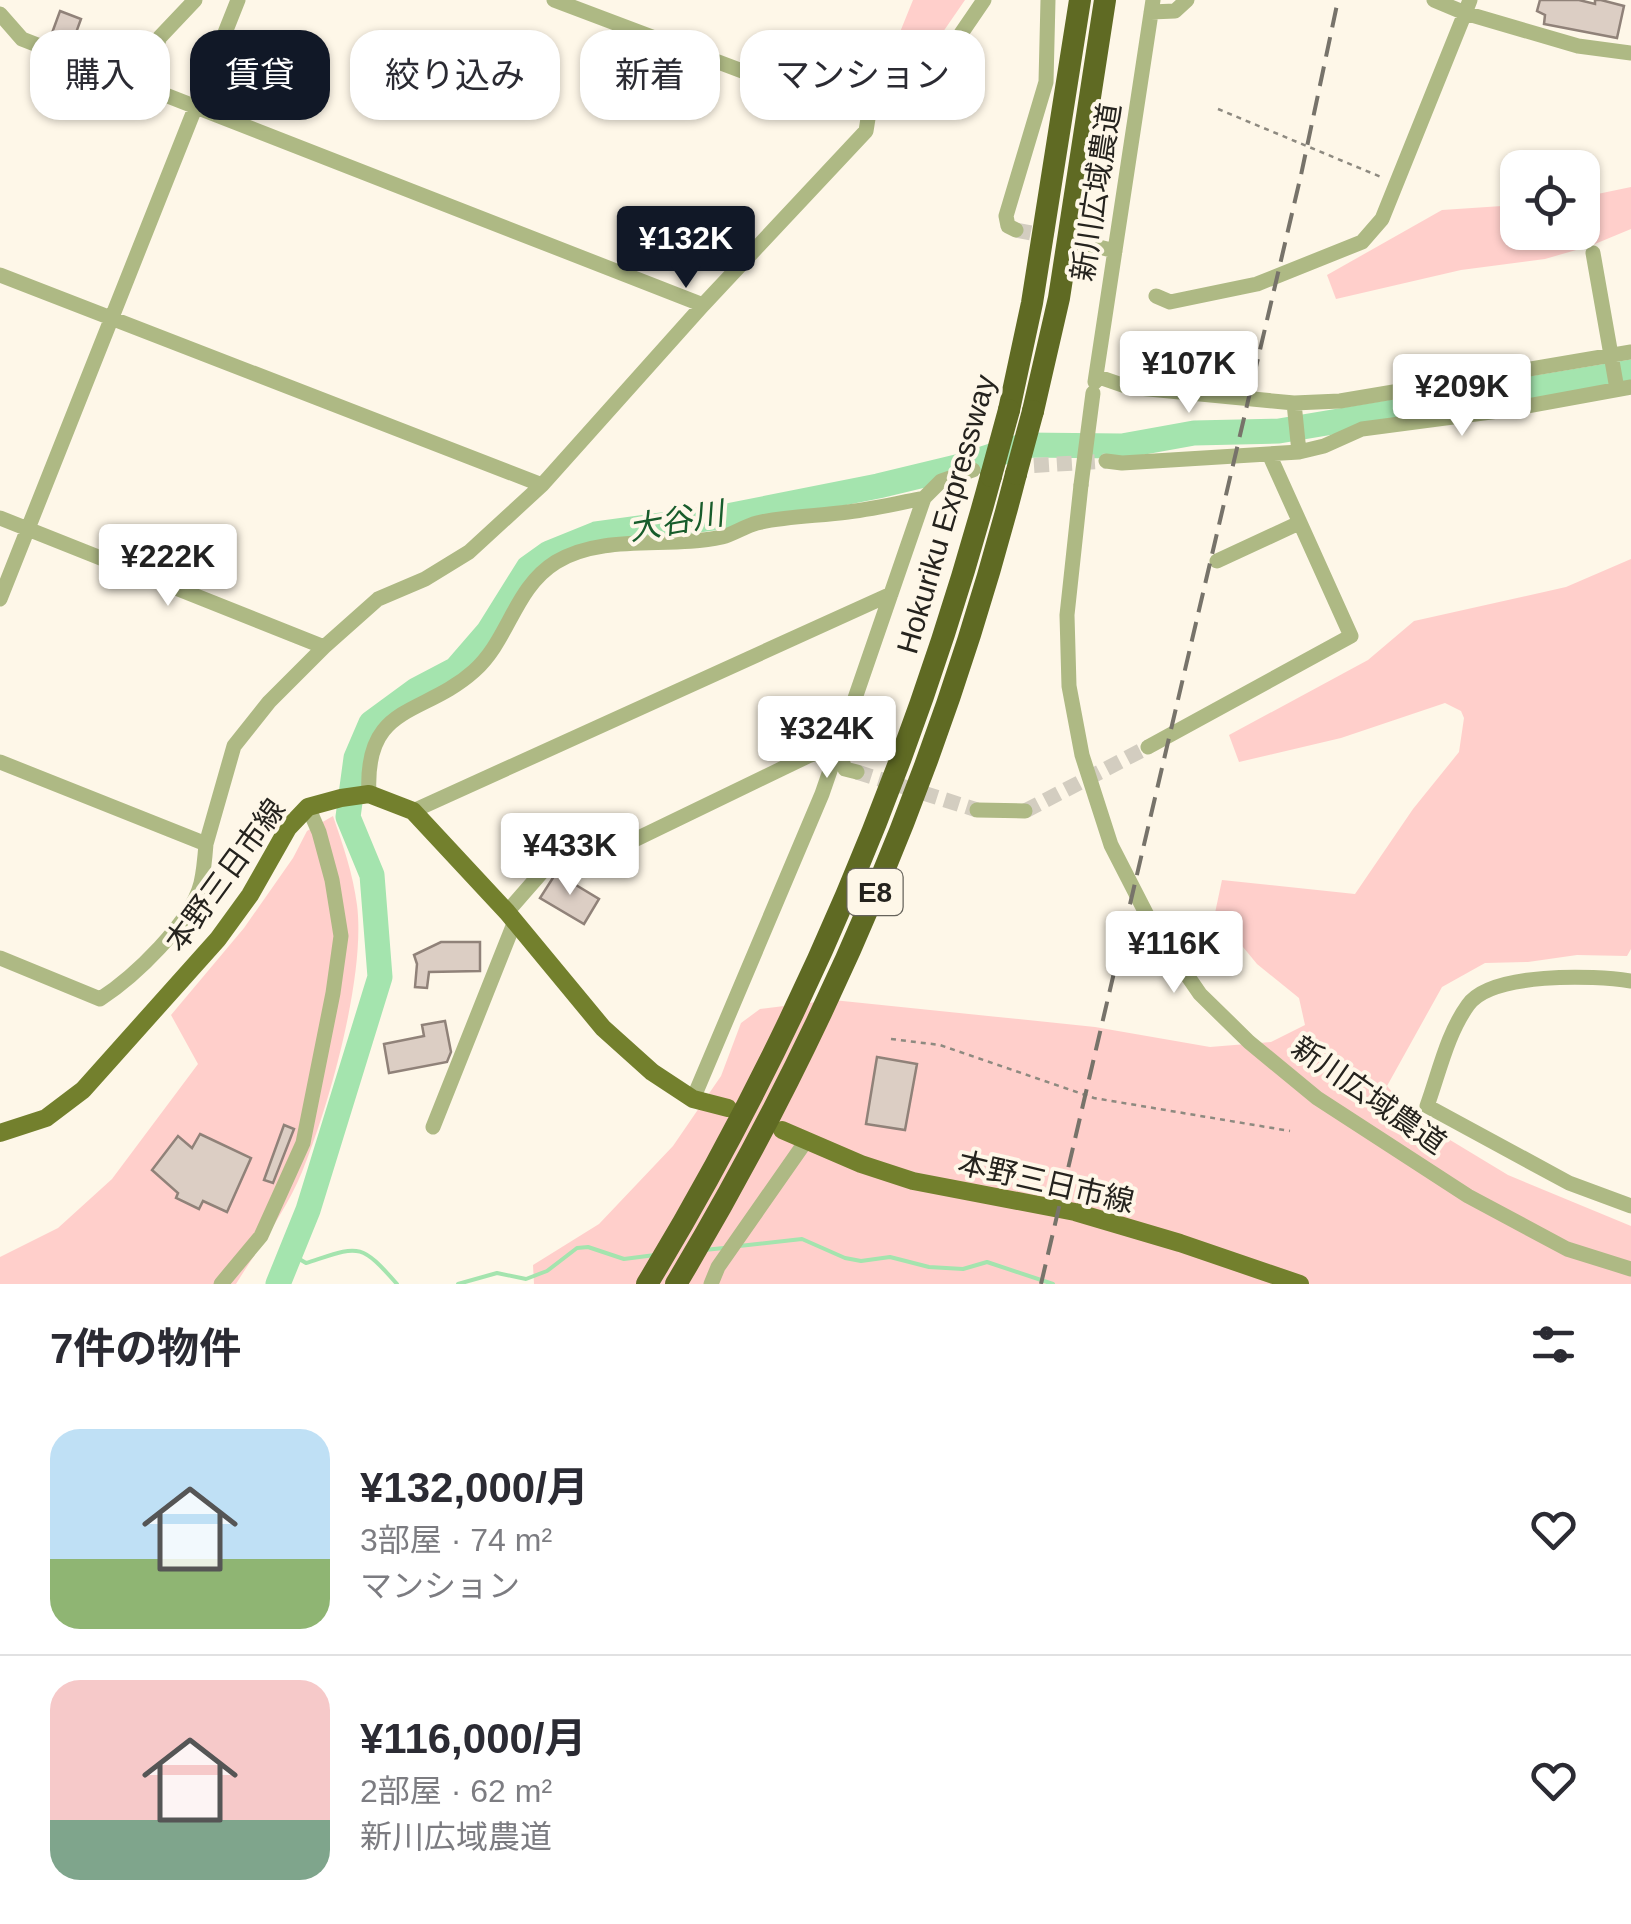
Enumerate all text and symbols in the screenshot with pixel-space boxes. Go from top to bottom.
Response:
chip: 購入 [30,30,170,120]
chip: 賃貸 [190,30,330,120]
chip: 絞り込み [350,30,560,120]
chip: 新着 [580,30,720,120]
chip: マンション [740,30,985,120]
street label: 新川広域農道 [1066,101,1126,283]
map controls [1500,150,1600,250]
button: locate [1500,150,1600,250]
pin: ¥132K [616,206,756,291]
text: ¥132K [639,220,733,256]
pin: ¥107K [1119,331,1259,416]
text: ¥107K [1142,345,1236,381]
pin: ¥209K [1392,354,1532,439]
text: ¥209K [1415,368,1509,404]
street label: Hokuriku Expressway [890,371,1002,657]
water label: 大谷川 [626,494,729,547]
pin: ¥222K [98,524,238,609]
text: ¥222K [121,538,215,574]
pin: ¥324K [757,696,897,781]
text: ¥324K [780,710,874,746]
street label: 本野三日市線 [159,792,291,958]
pin: ¥433K [500,813,640,898]
text: ¥433K [523,827,617,863]
road number: E8 [848,869,902,915]
pin: ¥116K [1104,911,1244,996]
text: ¥116K [1128,925,1220,961]
street label: 新川広域農道 [1286,1030,1452,1160]
street label: 本野三日市線 [955,1146,1137,1218]
icon: filters [1526,1317,1581,1372]
text: 7件の物件 [50,1325,241,1372]
text: ¥132,000/月 [360,1464,589,1511]
icon: home [130,1469,250,1589]
icon: heart [1526,1502,1581,1557]
text: 3部屋 · 74 m² [360,1522,552,1558]
text: マンション [360,1568,520,1604]
text: ¥116,000/月 [360,1715,587,1762]
icon: home [130,1720,250,1840]
icon: heart [1526,1753,1581,1808]
text: 2部屋 · 62 m² [360,1773,552,1809]
text: 新川広域農道 [360,1819,552,1855]

